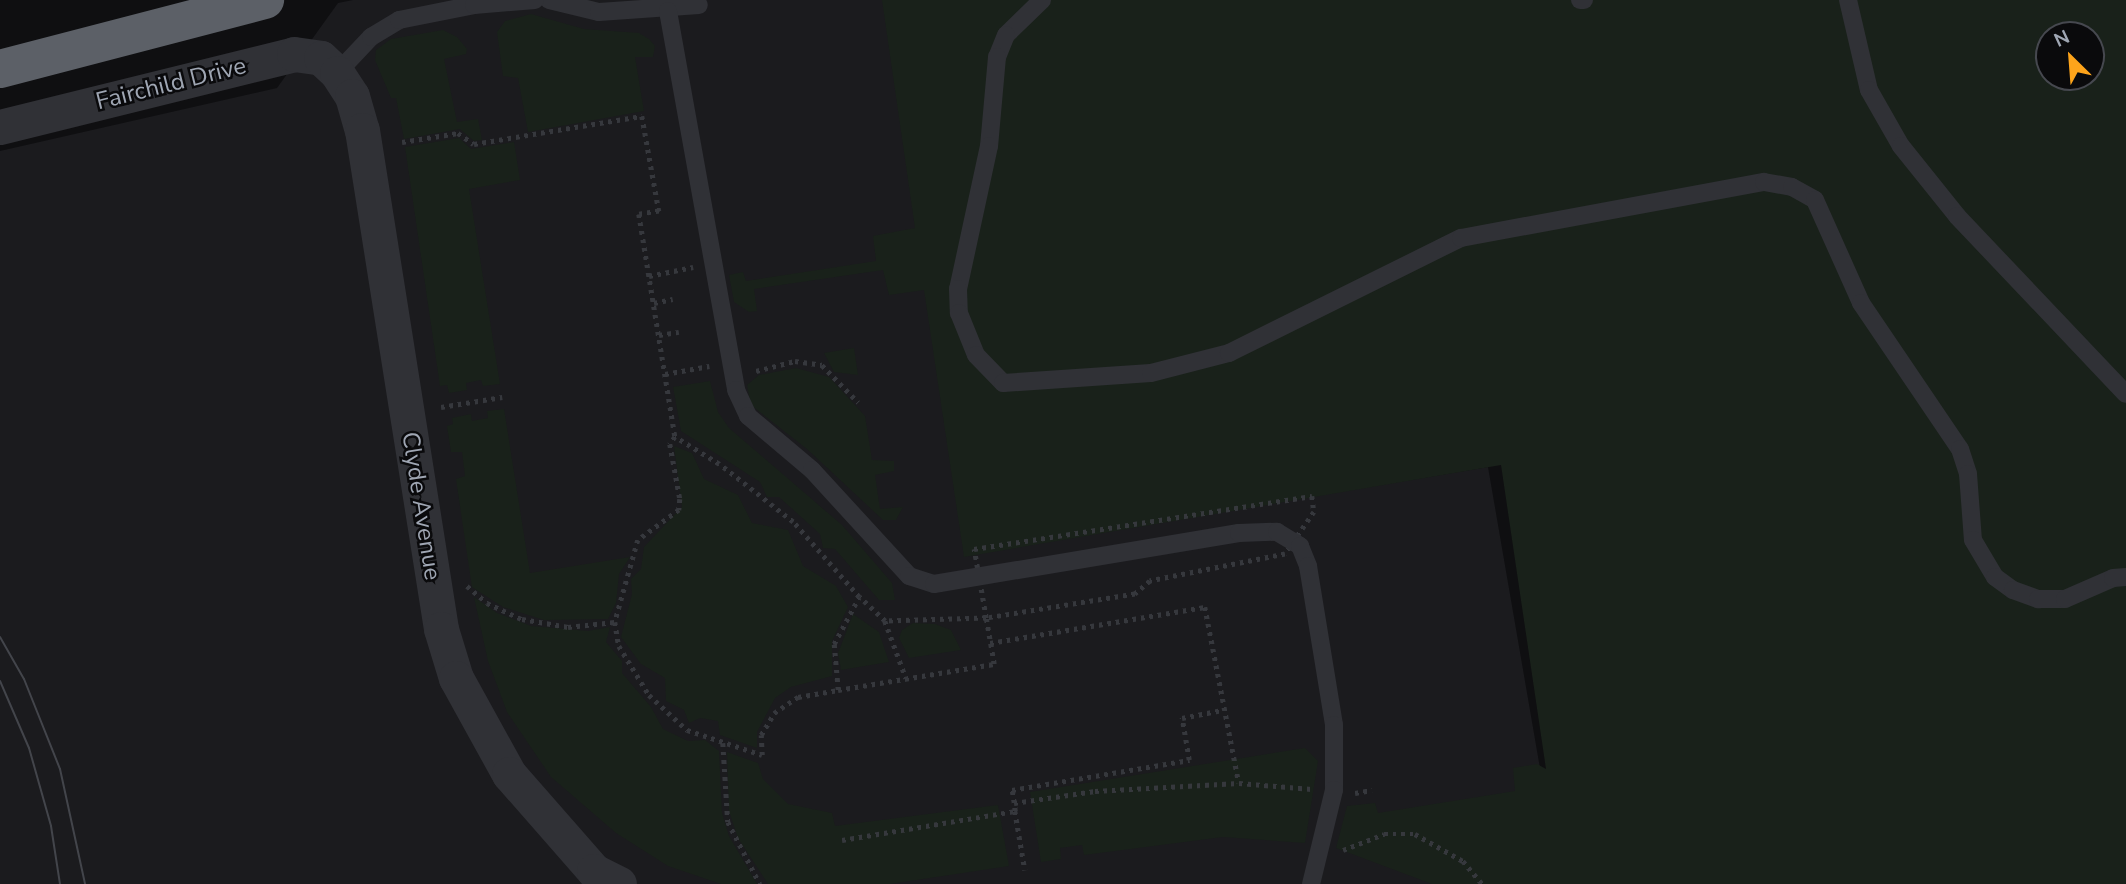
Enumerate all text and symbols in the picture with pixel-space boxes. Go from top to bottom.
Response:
north arrow [2035,21,2105,91]
text: N [2050,24,2074,54]
street label: Fairchild Drive [93,51,249,117]
street label: Clyde Avenue [395,430,447,582]

